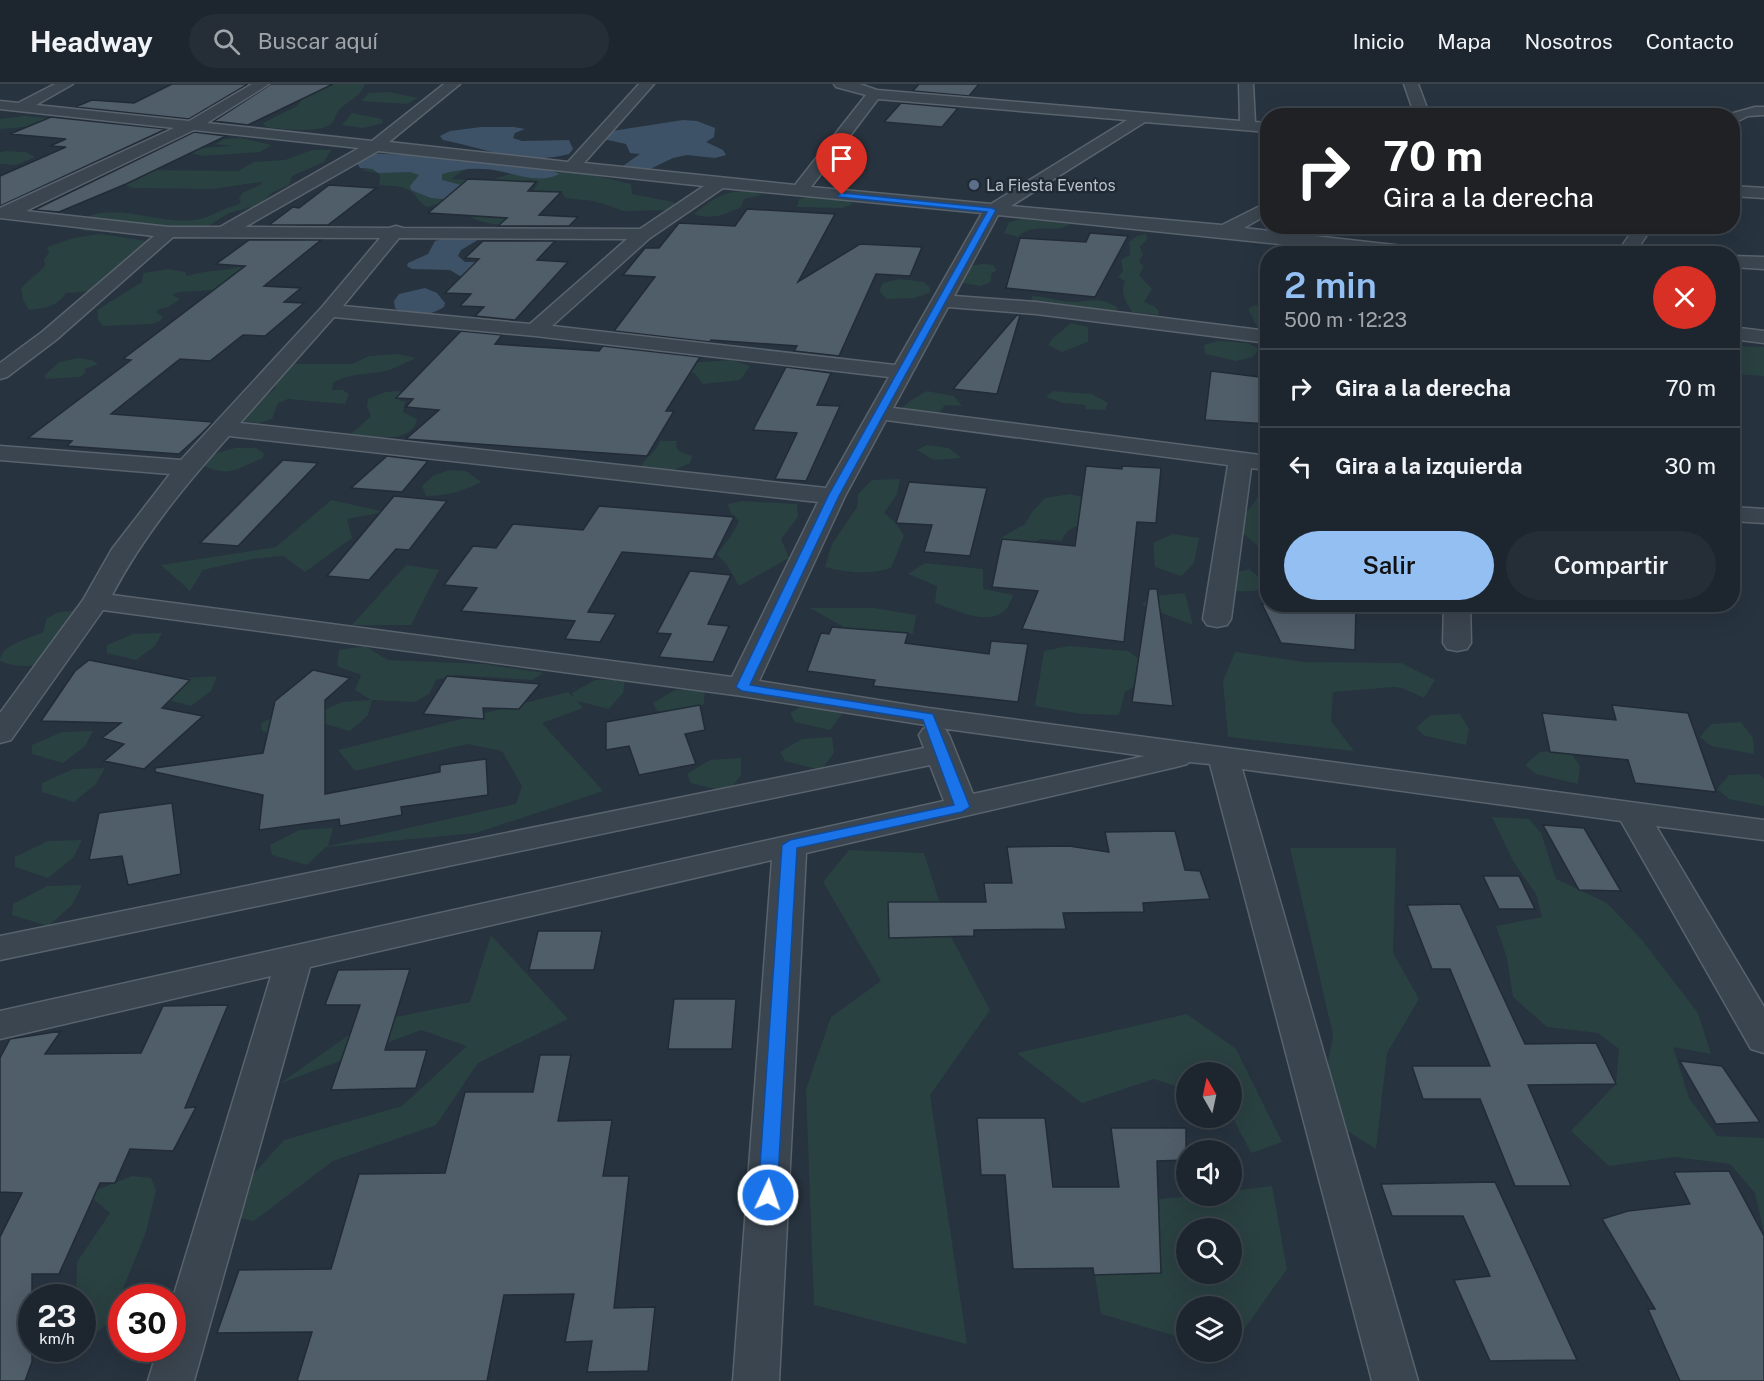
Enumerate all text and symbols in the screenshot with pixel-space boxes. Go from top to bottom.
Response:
search box [189,14,609,68]
text: Headway [30,25,153,58]
icon: search [210,25,243,58]
text: Buscar aquí [258,28,378,54]
text: Inicio [1353,29,1404,54]
text: Mapa [1437,29,1491,54]
text: Nosotros [1524,29,1613,54]
text: Contacto [1646,29,1734,54]
text: 70 m [1383,131,1483,180]
icon: right [1284,132,1362,210]
pin [816,133,867,195]
icon: arrive [825,142,858,175]
place label: La Fiesta Eventos [986,176,1116,195]
marker: La Fiesta Eventos [967,178,981,192]
text: Gira a la derecha [1383,181,1594,213]
text: 2 min [1284,264,1377,306]
button: close [1653,266,1716,329]
text: 500 m · 12:23 [1284,308,1407,332]
icon: right [1284,372,1317,405]
text: Gira a la derecha [1335,375,1511,401]
text: 70 m [1665,375,1716,401]
icon: left [1284,450,1317,483]
text: Gira a la izquierda [1335,453,1522,479]
text: 30 m [1664,453,1716,479]
button: Salir [1284,531,1494,600]
button: Compartir [1506,531,1716,600]
north arrow [1176,1062,1242,1128]
map controls [1176,1062,1242,1362]
button: sound [1176,1140,1242,1206]
position arrow [736,1163,800,1227]
button: search [1176,1218,1242,1284]
speed limit sign: 30 [108,1284,186,1362]
button: layers [1176,1296,1242,1362]
text: 23 [37,1298,77,1334]
text: km/h [39,1330,75,1347]

